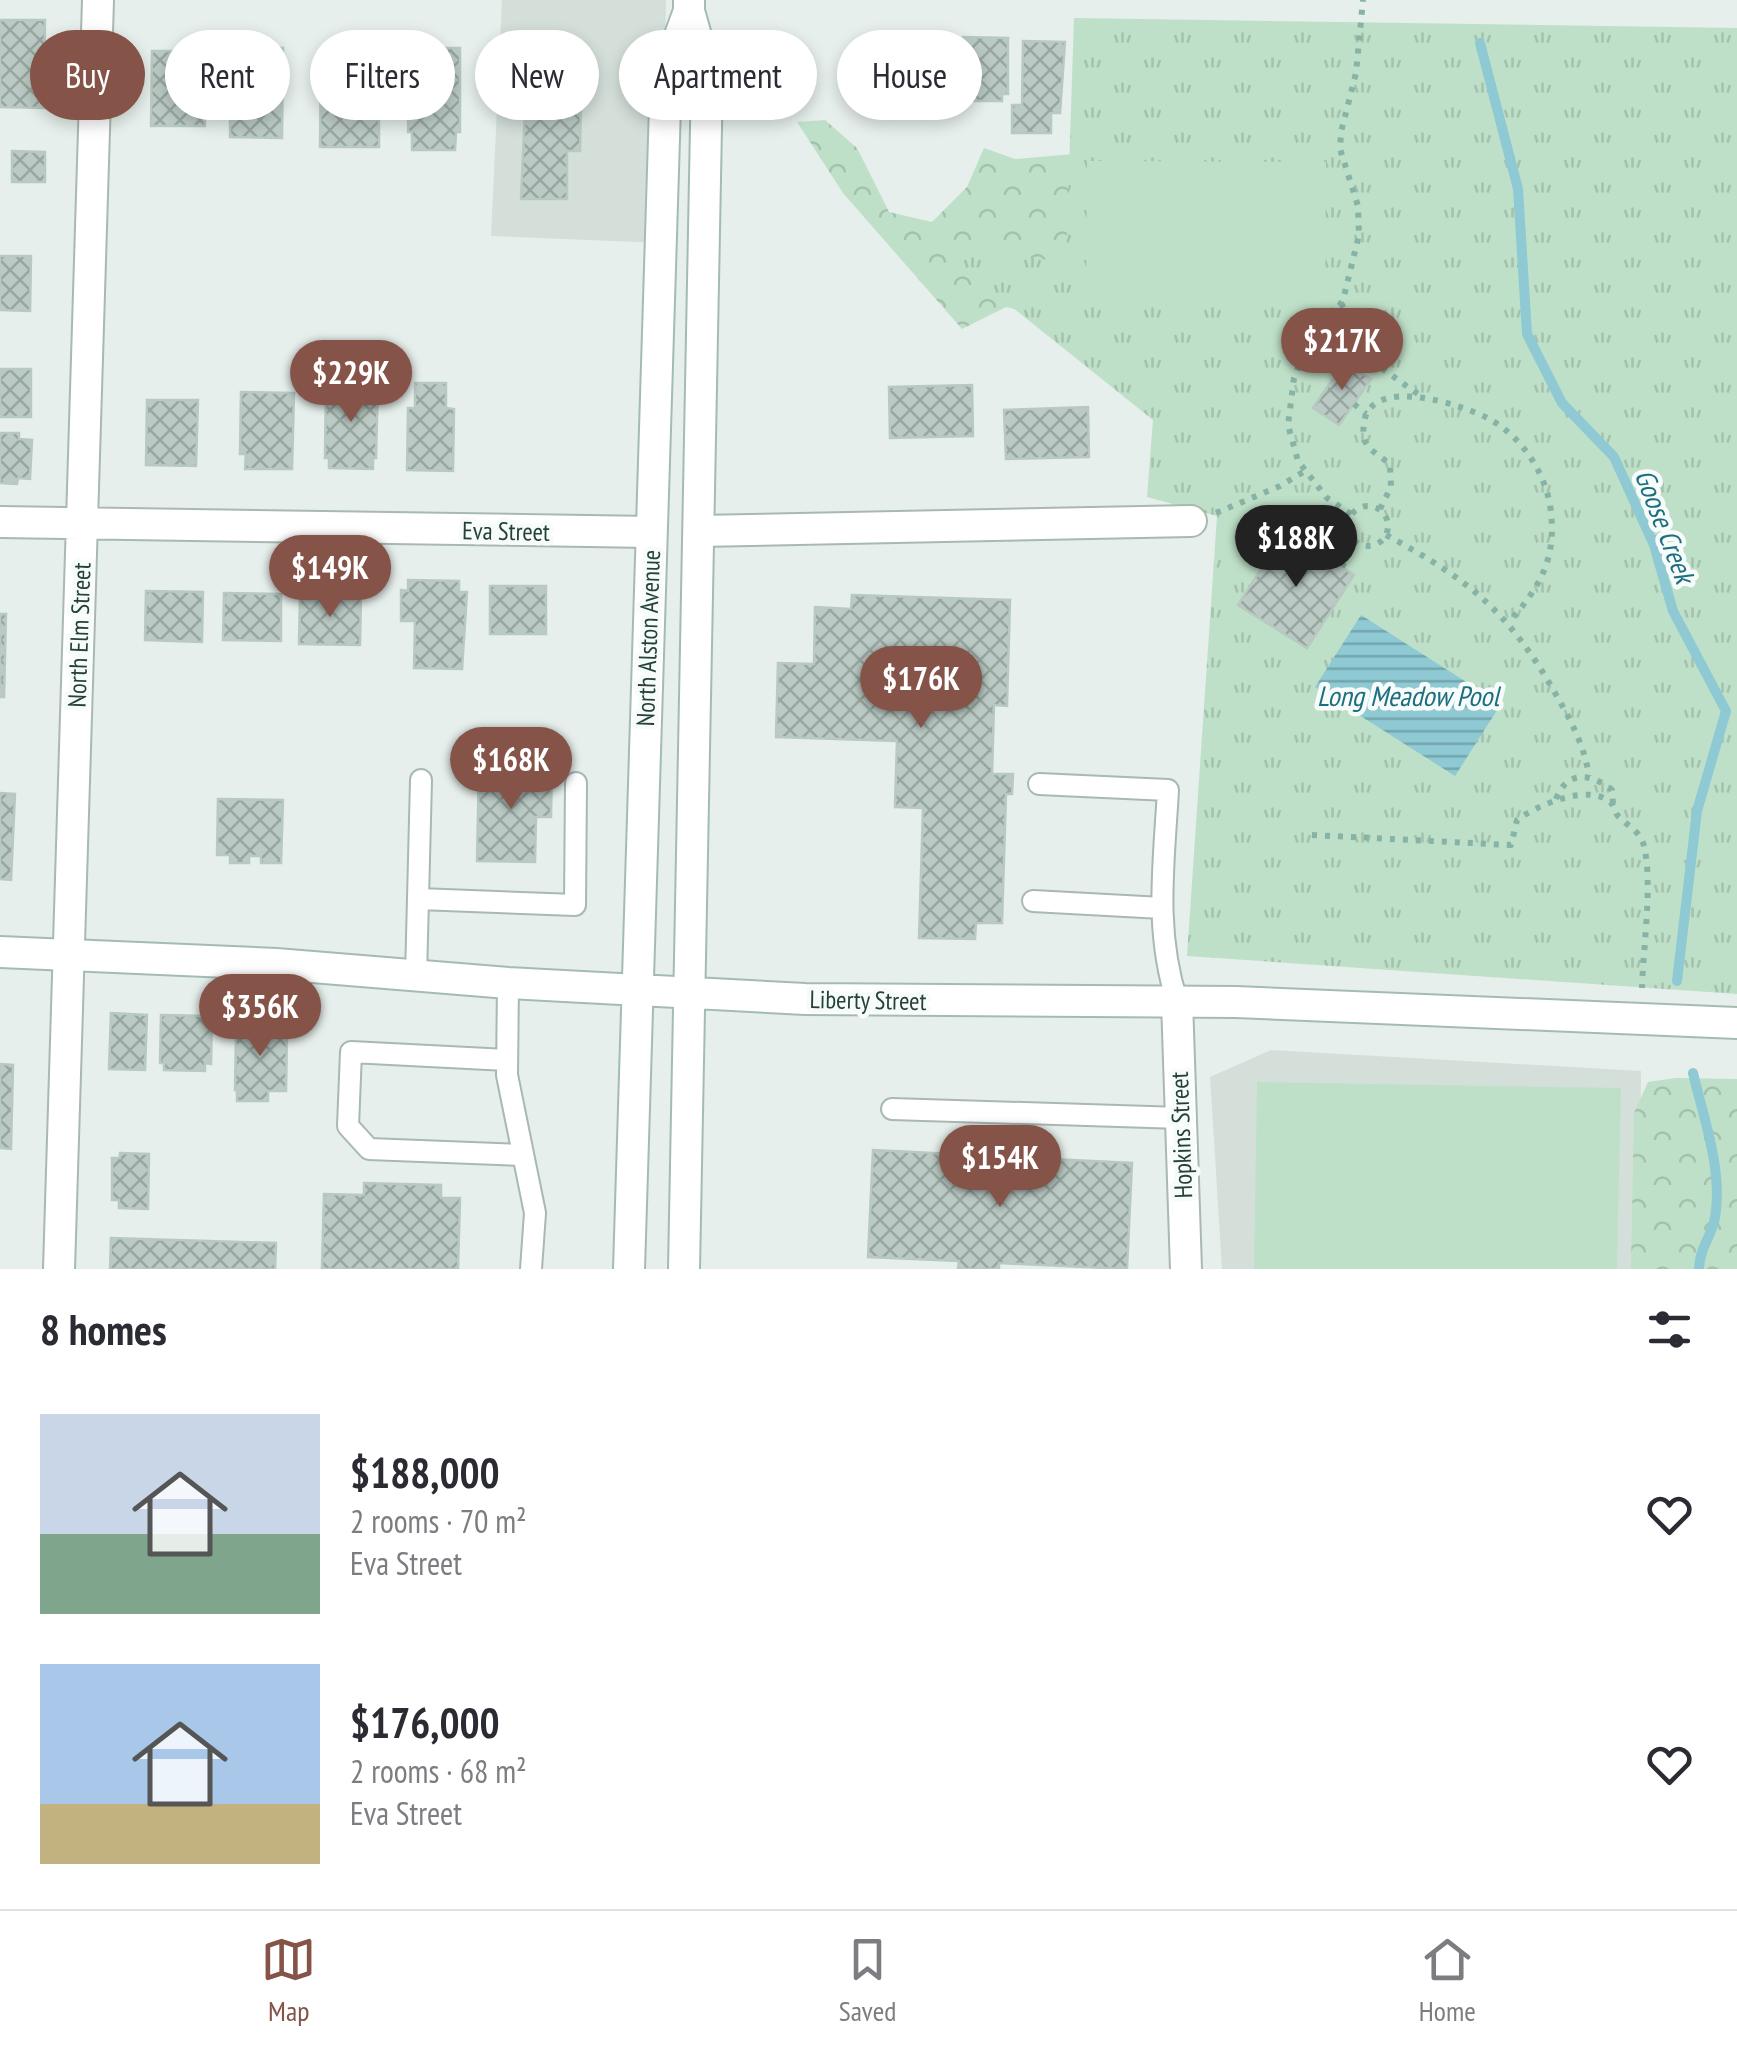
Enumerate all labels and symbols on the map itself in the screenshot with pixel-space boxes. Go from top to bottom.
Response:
pin: $217K [1272,308,1412,393]
pin: $229K [281,340,421,425]
water label: Goose Creek [1627,464,1705,591]
pin: $188K [1226,505,1366,590]
street label: Eva Street [462,514,550,548]
pin: $149K [260,535,400,620]
street label: North Alston Avenue [629,549,667,727]
street label: North Elm Street [60,562,98,708]
pin: $176K [851,646,991,731]
water label: Long Meadow Pool [1317,677,1501,714]
pin: $168K [441,727,581,812]
pin: $356K [190,974,330,1059]
street label: Liberty Street [809,983,927,1017]
street label: Hopkins Street [1163,1071,1199,1199]
pin: $154K [930,1125,1070,1210]

